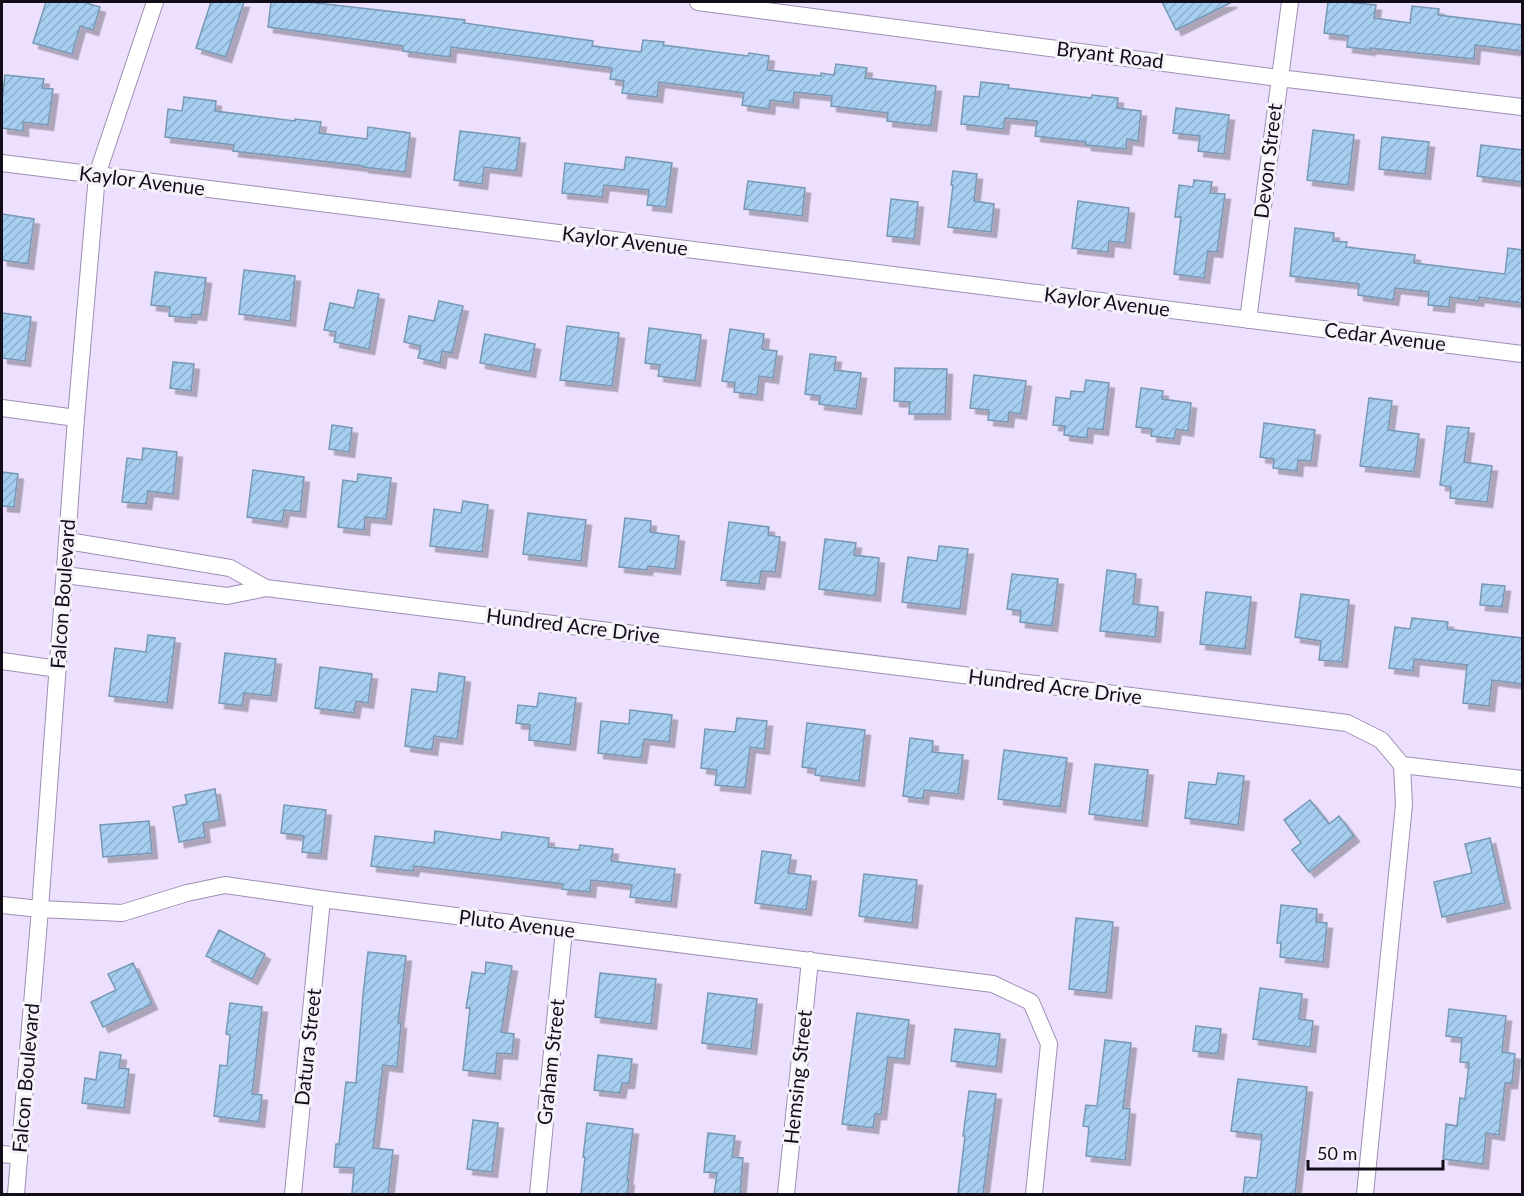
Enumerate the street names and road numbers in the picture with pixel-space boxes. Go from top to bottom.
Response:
street label: Bryant Road [1055,36,1165,72]
street label: Devon Street [1248,102,1286,220]
street label: Kaylor Avenue [78,160,207,200]
street label: Kaylor Avenue [561,220,690,260]
street label: Kaylor Avenue [1043,281,1172,321]
street label: Cedar Avenue [1323,317,1447,355]
street label: Falcon Boulevard [45,518,79,670]
street label: Hundred Acre Drive [485,602,661,648]
street label: Hundred Acre Drive [967,663,1143,709]
street label: Pluto Avenue [458,904,577,942]
street label: Datura Street [289,987,325,1107]
street label: Graham Street [531,998,569,1126]
street label: Falcon Boulevard [7,1002,43,1154]
street label: Hemsing Street [778,1009,816,1145]

